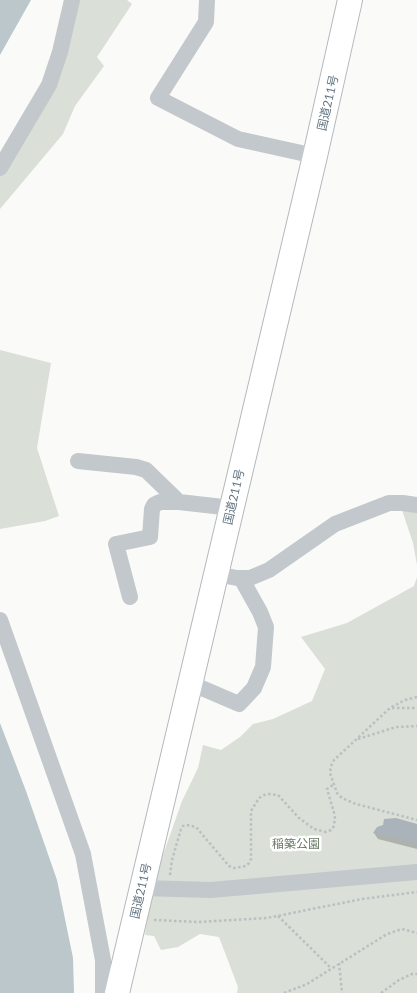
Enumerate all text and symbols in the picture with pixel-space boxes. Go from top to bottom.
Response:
street label: 国道211号 [315,74,341,132]
street label: 国道211号 [221,468,247,526]
park label: 稲築公園 [272,837,320,851]
street label: 国道211号 [128,862,154,920]

